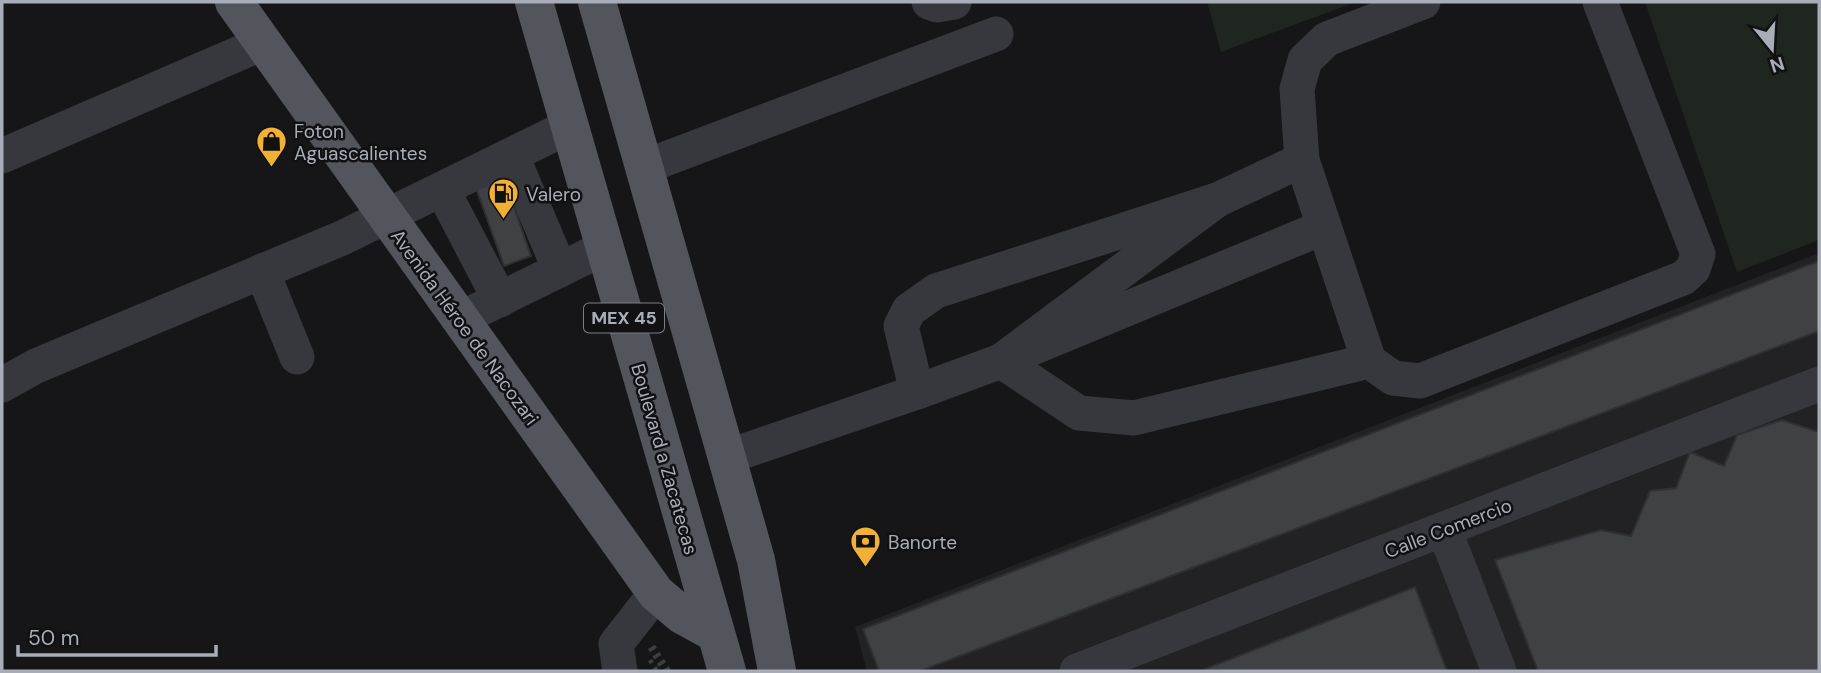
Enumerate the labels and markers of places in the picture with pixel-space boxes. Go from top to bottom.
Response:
place label: Foton Aguascalientes [294,119,427,166]
shop icon: Foton Aguascalientes [254,125,288,169]
fuel station icon: Valero [486,177,520,221]
place label: Valero [526,182,581,207]
bank icon: Banorte [848,525,882,569]
place label: Banorte [888,530,957,555]

